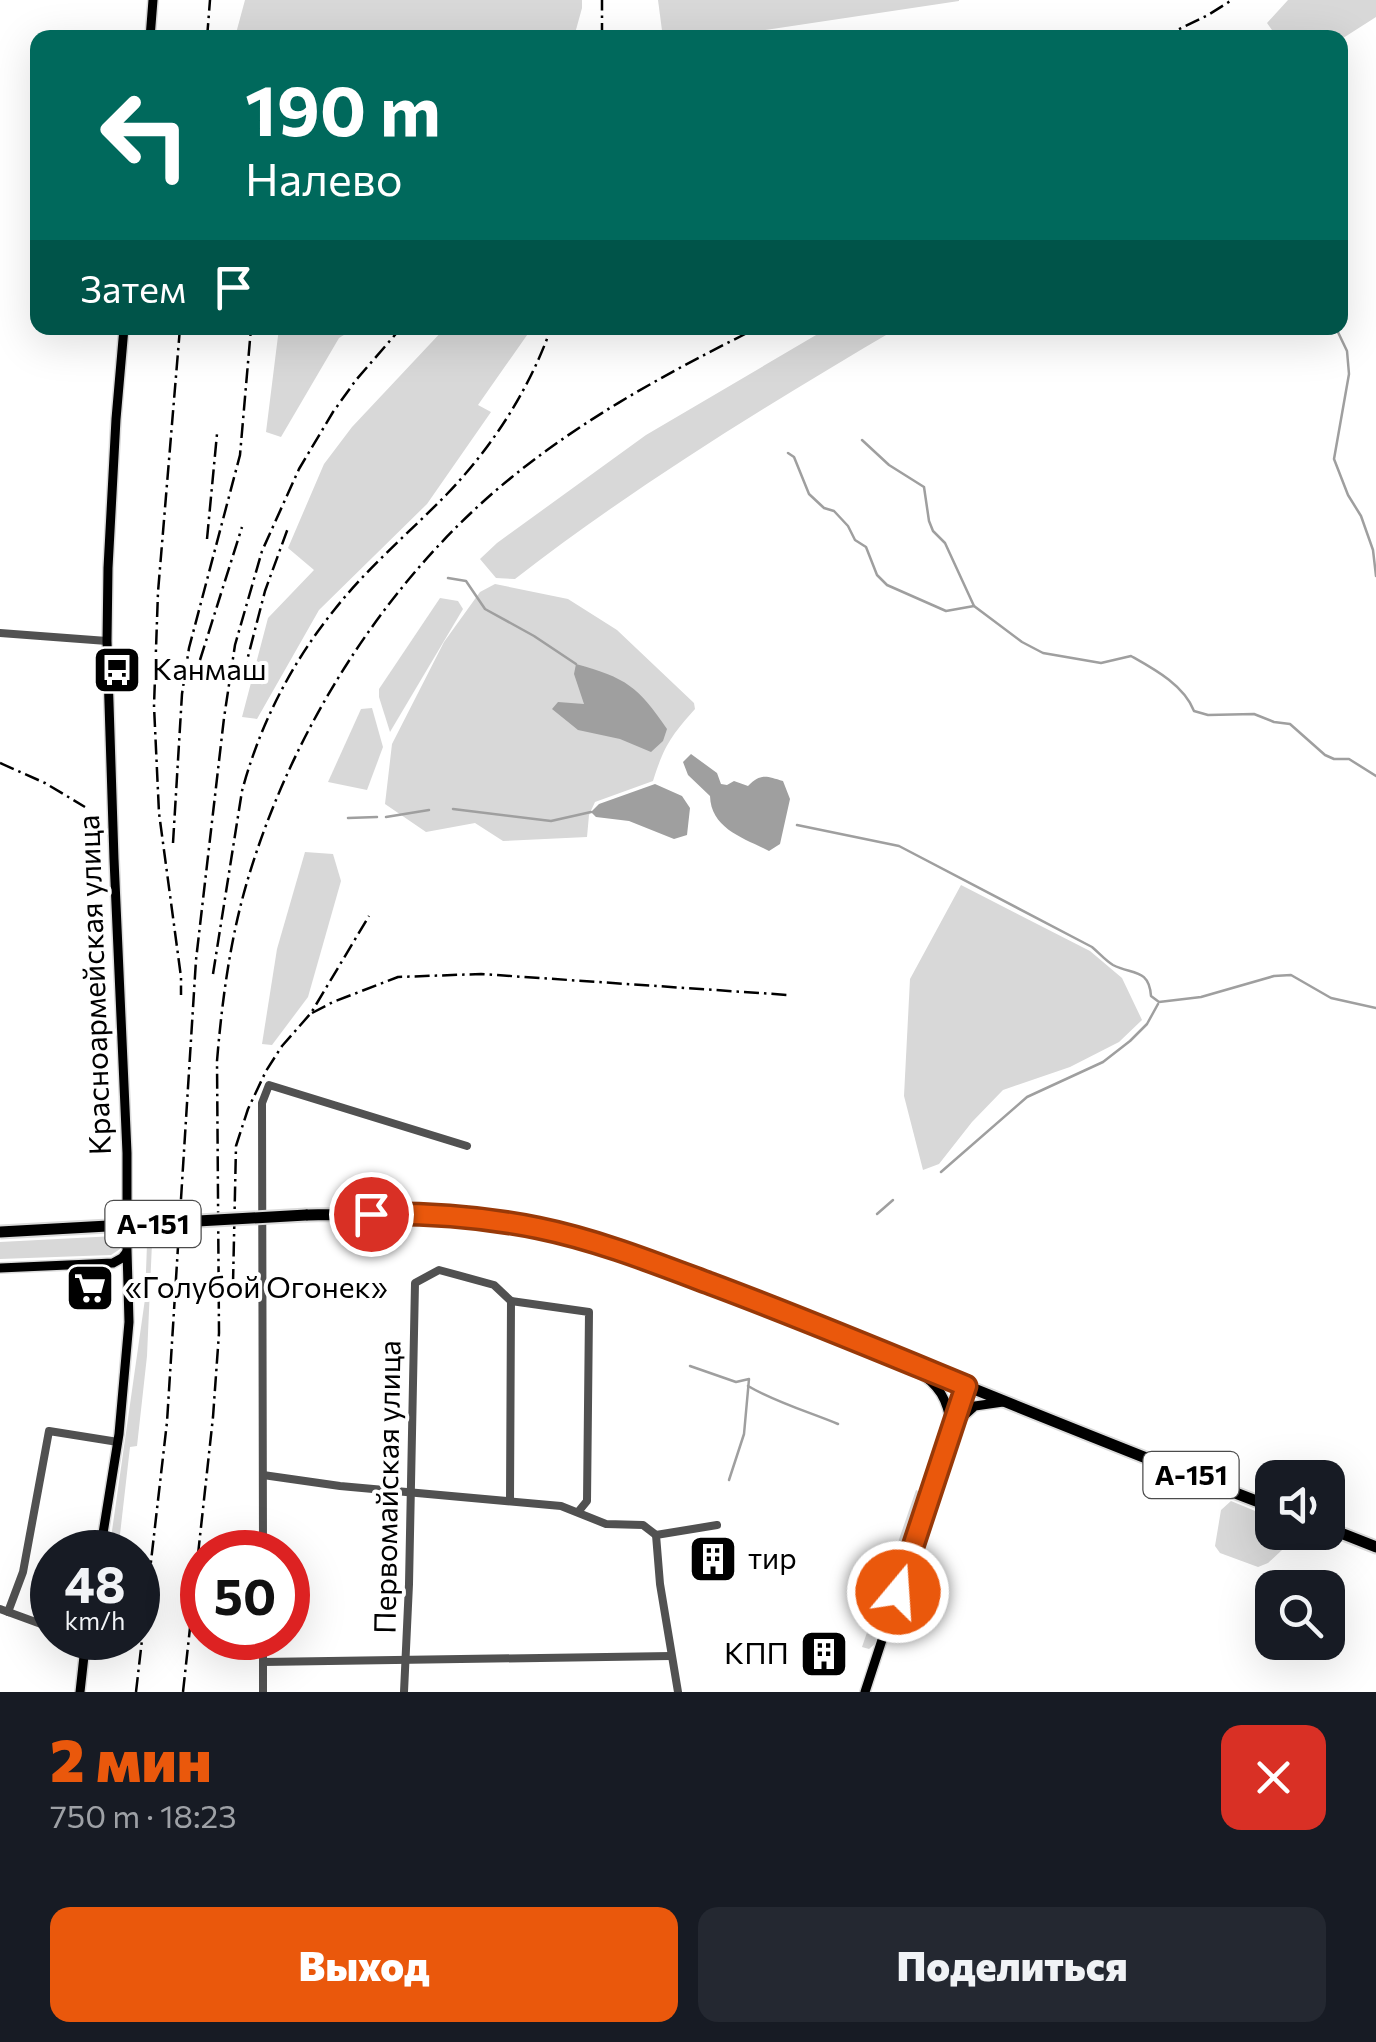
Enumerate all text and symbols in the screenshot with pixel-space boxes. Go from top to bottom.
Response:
text: 190 m [245,65,441,150]
icon: left [80,70,210,200]
text: Налево [245,150,403,205]
icon: arrive [206,260,261,315]
text: Затем [80,264,186,311]
bus stop icon: Канмаш [91,644,143,696]
place label: Канмаш [152,649,267,686]
street label: Красноармейская улица [68,814,117,1156]
pin [329,1172,414,1257]
icon: arrive [344,1187,399,1242]
road number: А-151 [106,1201,200,1247]
supermarket icon: «Голубой Огонек» [64,1262,116,1314]
place label: «Голубой Огонек» [125,1267,388,1304]
street label: Первомайская улица [364,1340,407,1634]
road number: А-151 [1144,1452,1238,1498]
map controls [1255,1460,1345,1660]
button: sound [1255,1460,1345,1550]
speed limit sign: 50 [180,1530,310,1660]
building icon: тир [687,1533,739,1585]
place label: тир [748,1538,797,1575]
position arrow [846,1540,950,1644]
text: 48 [64,1552,126,1613]
button: search [1255,1570,1345,1660]
text: km/h [65,1605,125,1635]
building icon: КПП [798,1628,850,1680]
place label: КПП [724,1633,789,1670]
text: 2 мин [50,1721,212,1794]
button: close [1221,1725,1326,1830]
text: 750 m · 18:23 [50,1795,237,1835]
button: Выход [50,1907,678,2022]
button: Поделиться [698,1907,1326,2022]

